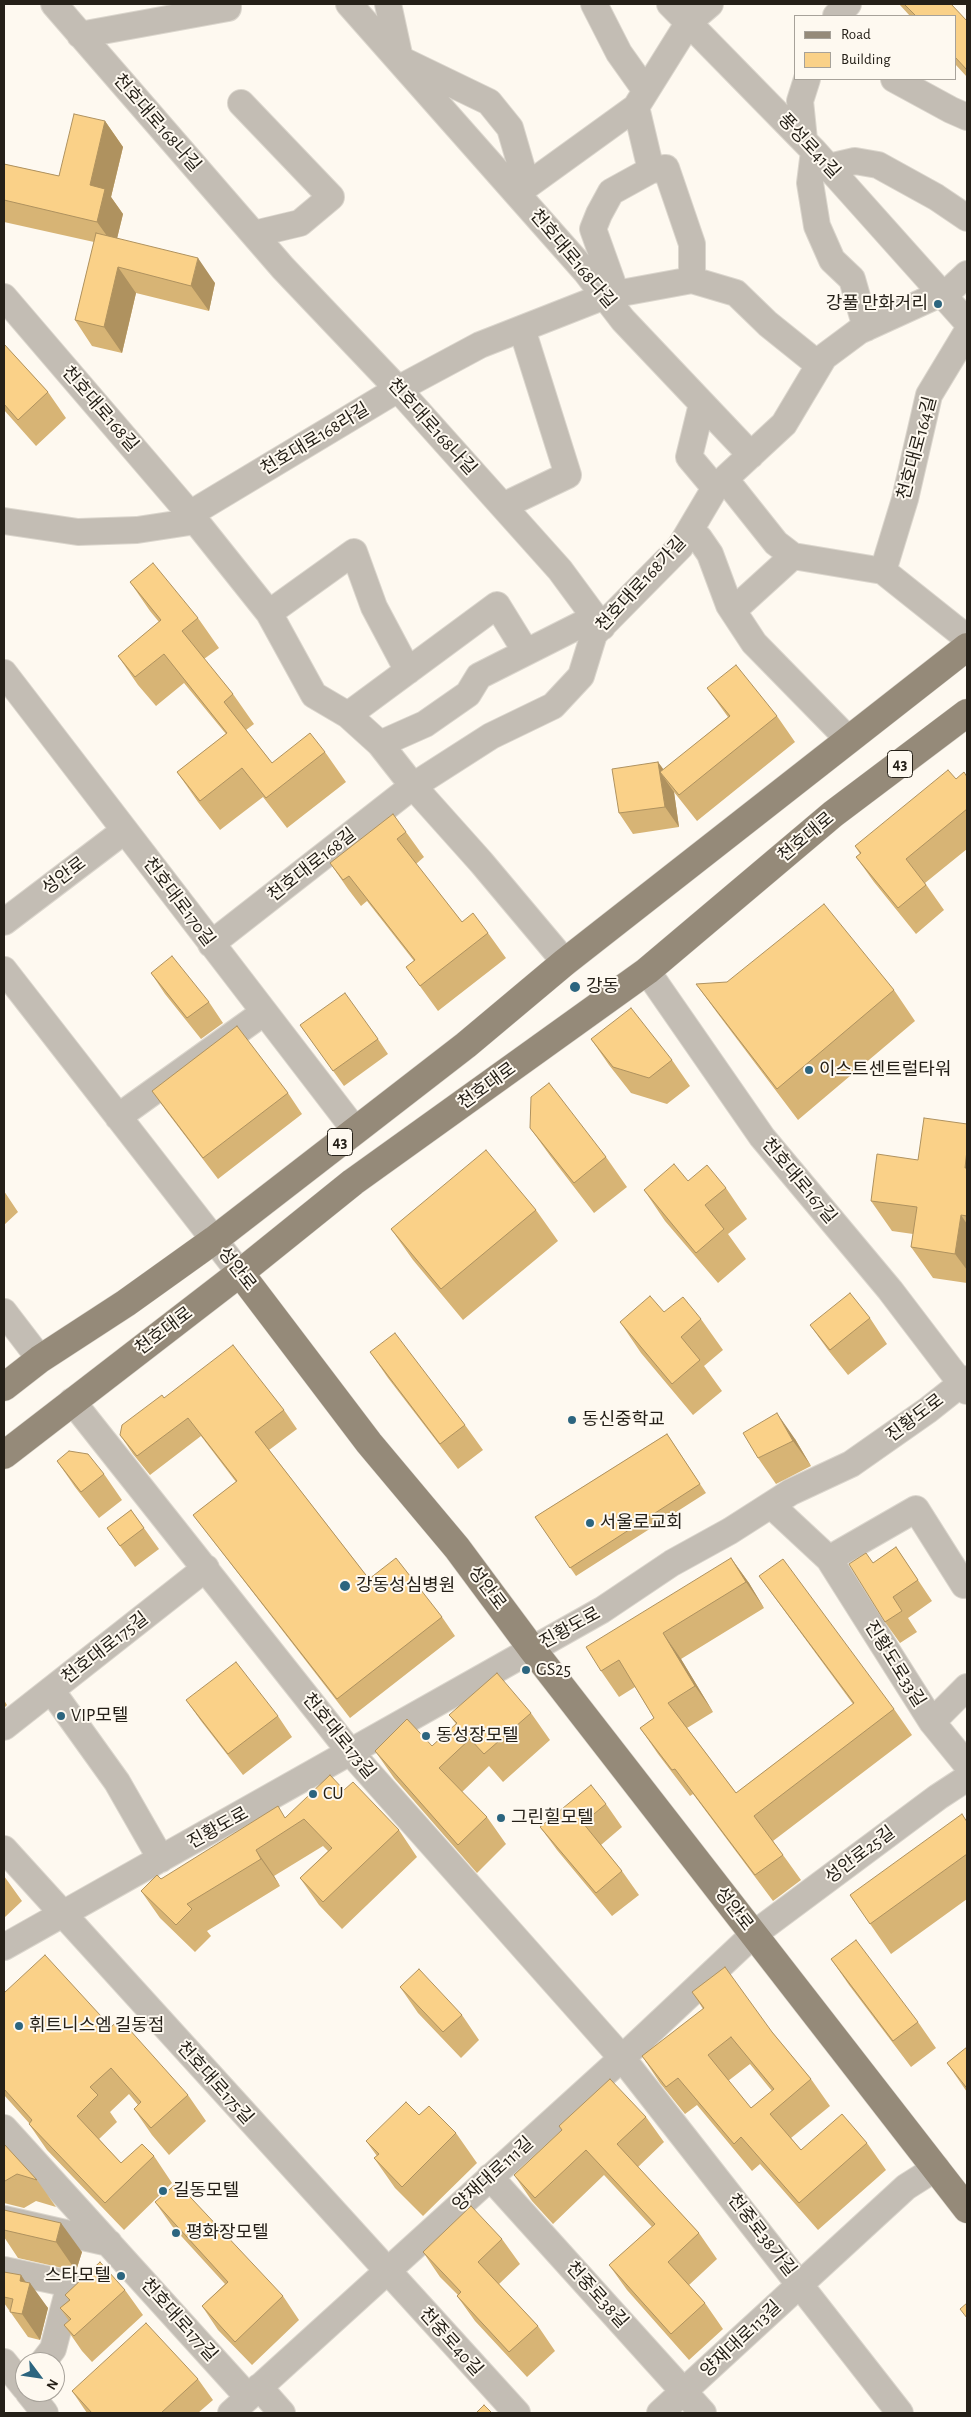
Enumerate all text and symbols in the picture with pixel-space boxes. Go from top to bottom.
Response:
legend [794,15,956,80]
text: Road [841,27,871,42]
text: Building [841,52,891,67]
street label: 천호대로168나길 [109,70,205,176]
street label: 풍성로41길 [773,109,845,183]
street label: 천호대로168다길 [525,205,621,313]
place label: 강풀 만화거리 [826,293,928,315]
marker: 강풀 만화거리 [932,298,944,310]
street label: 천호대로168길 [57,362,143,456]
street label: 천호대로168나길 [383,374,481,480]
street label: 천호대로164길 [893,394,941,502]
street label: 천호대로168라길 [257,398,373,480]
street label: 천호대로168가길 [591,532,691,636]
road number: 43 [888,751,912,778]
street label: 천호대로 [774,807,838,867]
street label: 천호대로168길 [264,824,360,906]
street label: 성안로 [38,852,90,900]
street label: 천호대로170길 [138,853,220,951]
place label: 강동 [586,976,619,998]
marker: 강동 [568,980,582,994]
street label: 천호대로 [454,1058,520,1114]
place label: 이스트센트럴타워 [819,1059,951,1081]
marker: 이스트센트럴타워 [803,1064,815,1076]
road number: 43 [328,1128,352,1156]
street label: 천호대로167길 [757,1134,841,1228]
street label: 성안로 [213,1243,261,1295]
street label: 천호대로 [131,1302,197,1360]
street label: 진황도로 [882,1389,948,1447]
place label: 동신중학교 [582,1409,665,1431]
marker: 동신중학교 [566,1414,578,1426]
place label: 서울로교회 [600,1512,683,1534]
marker: 서울로교회 [584,1517,596,1529]
street label: 성안로 [463,1562,511,1614]
place label: 강동성심병원 [356,1575,455,1597]
marker: 강동성심병원 [338,1579,352,1593]
street label: 진황도로 [536,1602,604,1654]
street label: 천호대로175길 [57,1607,153,1689]
street label: 진황도로33길 [860,1617,930,1711]
place label: GS25 [536,1659,571,1681]
marker: GS25 [520,1664,532,1676]
street label: 천호대로173길 [298,1689,380,1783]
place label: VIP모텔 [71,1705,128,1727]
marker: VIP모텔 [55,1710,67,1722]
place label: 동성장모텔 [436,1725,519,1747]
marker: 동성장모텔 [420,1730,432,1742]
place label: CU [323,1783,344,1805]
marker: CU [307,1788,319,1800]
street label: 진황도로 [184,1802,252,1854]
place label: 그린힐모텔 [511,1807,594,1829]
marker: 그린힐모텔 [495,1812,507,1824]
street label: 성안로25길 [821,1822,899,1888]
street label: 성안로 [710,1883,758,1935]
place label: 휘트니스엠 길동점 [29,2015,164,2037]
marker: 휘트니스엠 길동점 [13,2020,25,2032]
street label: 천호대로175길 [172,2037,258,2129]
street label: 양재대로111길 [448,2132,538,2216]
place label: 길동모텔 [173,2180,239,2202]
marker: 길동모텔 [157,2185,169,2197]
street label: 천중로38가길 [723,2189,801,2281]
place label: 평화장모텔 [186,2222,269,2244]
marker: 평화장모텔 [170,2227,182,2239]
street label: 천중로38길 [561,2257,633,2333]
place label: 스타모텔 [45,2265,111,2287]
marker: 스타모텔 [115,2270,127,2282]
street label: 천호대로177길 [136,2274,222,2366]
street label: 양재대로113길 [696,2296,786,2382]
street label: 천중로40길 [415,2303,487,2381]
north arrow [15,2352,65,2402]
text: N [43,2376,61,2392]

